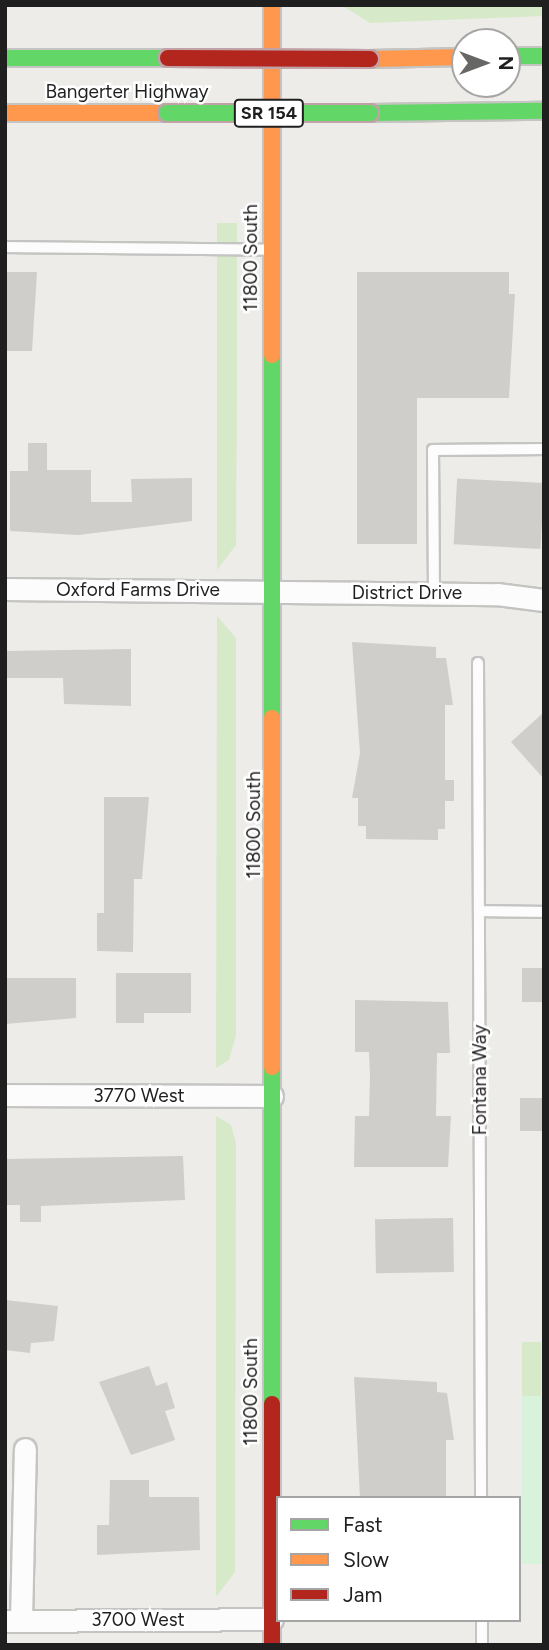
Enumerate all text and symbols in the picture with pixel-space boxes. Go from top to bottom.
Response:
north arrow [451,28,521,98]
text: N [494,56,517,70]
street label: Bangerter Highway [46,81,208,103]
road number: SR 154 [232,98,306,128]
street label: 11800 South [240,204,262,312]
street label: Oxford Farms Drive [56,579,220,601]
street label: District Drive [352,582,462,604]
street label: 11800 South [243,771,265,879]
street label: Fontana Way [469,1025,491,1135]
street label: 3770 West [93,1085,185,1107]
street label: 11800 South [240,1338,262,1446]
legend [276,1496,521,1622]
text: Fast [343,1512,383,1537]
text: Slow [343,1547,389,1572]
text: Jam [343,1582,382,1607]
street label: 3700 West [91,1609,185,1631]

